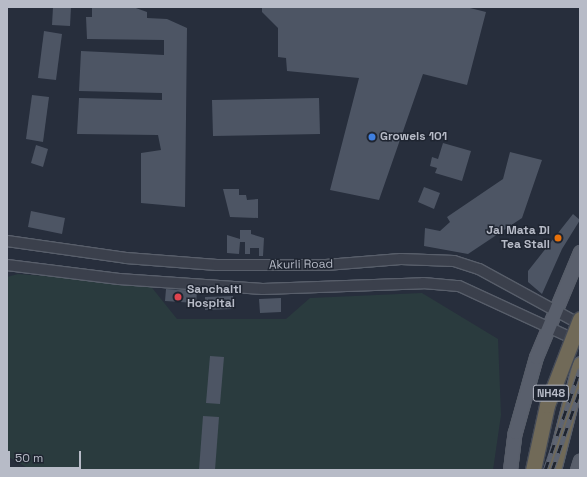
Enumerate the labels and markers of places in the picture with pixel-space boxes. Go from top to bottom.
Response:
place label: Growels 101 [380,130,447,144]
marker: Growels 101 [367,132,377,142]
place label: Jai Mata Di Tea Stall [486,224,550,252]
marker: Jai Mata Di Tea Stall [553,233,563,243]
place label: Sanchaiti Hospital [187,283,242,311]
marker: Sanchaiti Hospital [172,291,184,303]

